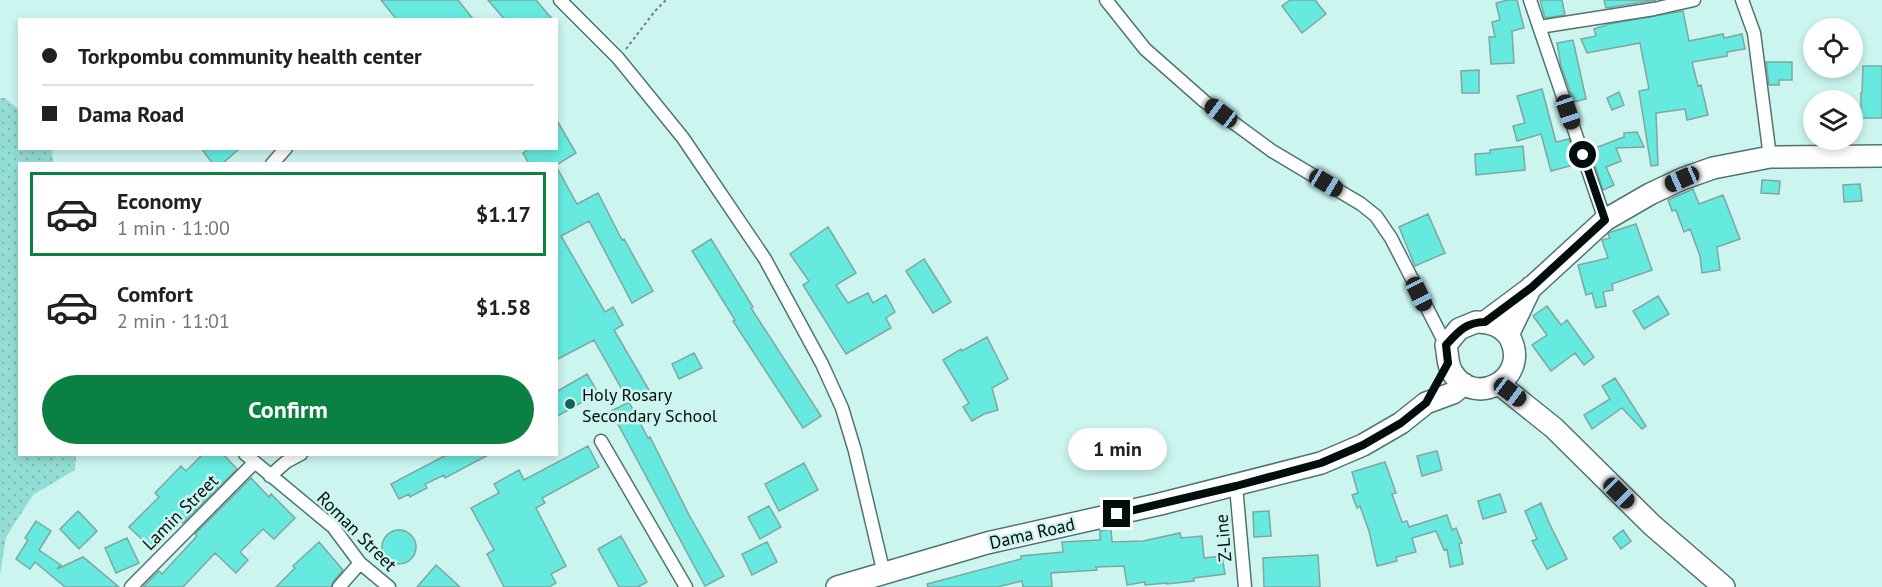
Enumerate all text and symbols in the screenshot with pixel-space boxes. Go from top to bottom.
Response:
map controls [1803,18,1863,150]
button: locate [1803,18,1863,78]
text: Torkpombu community health center [78,42,422,70]
button: layers [1803,90,1863,150]
car [1554,92,1582,132]
car [1201,95,1241,131]
text: Dama Road [78,100,184,128]
route start [1569,141,1596,168]
car [1662,163,1702,195]
car [1306,166,1346,200]
icon: car [45,187,99,241]
text: Economy [117,187,201,215]
text: $1.17 [476,200,531,228]
text: 1 min · 11:00 [117,215,230,241]
car [1403,274,1435,314]
icon: car [45,280,99,334]
text: Comfort [117,280,193,308]
text: $1.58 [476,293,531,321]
text: 2 min · 11:01 [117,308,230,334]
car [1490,374,1530,410]
button: Confirm [42,375,534,444]
place label: Holy Rosary Secondary School [582,383,718,427]
marker: Holy Rosary Secondary School [563,397,577,411]
callout: 1 min [1068,427,1166,469]
text: 1 min [1093,436,1142,462]
street label: Lamin Street [137,469,223,555]
car [1600,474,1638,512]
street label: Roman Street [312,486,402,576]
route end [1103,500,1130,527]
street label: Dama Road [987,512,1077,554]
street label: Z-Line [1209,513,1237,563]

